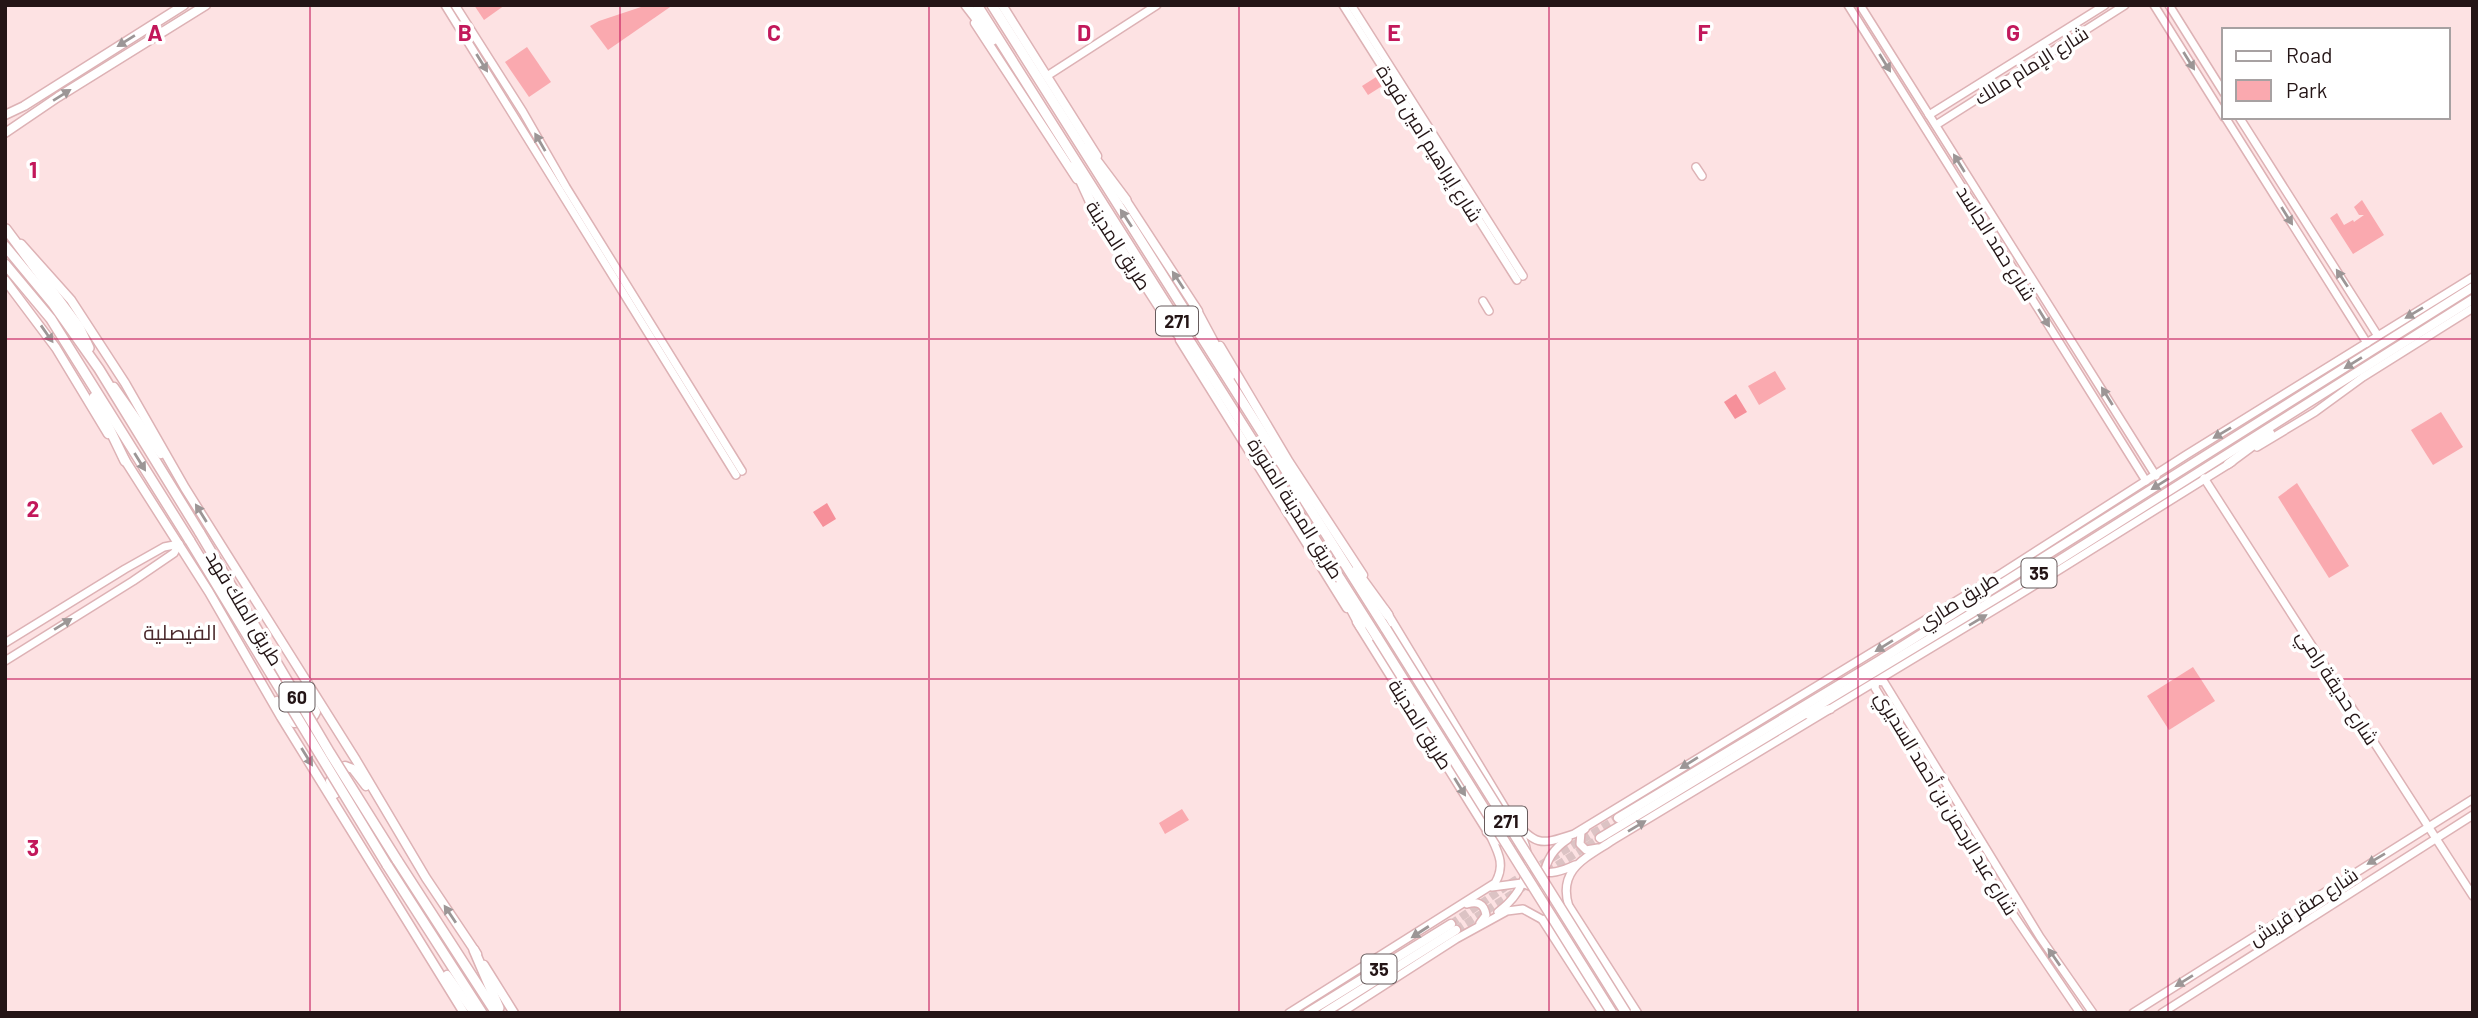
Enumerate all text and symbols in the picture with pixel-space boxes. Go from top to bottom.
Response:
text: A [147,18,163,46]
text: B [458,18,472,46]
text: C [767,18,781,46]
text: D [1077,18,1091,46]
text: E [1387,18,1401,46]
text: F [1698,18,1711,46]
text: G [2006,18,2020,46]
street label: شارع الإمام مالك [1970,21,2094,112]
legend [2222,28,2450,119]
one-way arrow [117,35,136,48]
text: Road [2286,42,2332,67]
one-way arrow [2183,51,2196,71]
one-way arrow [475,53,488,72]
one-way arrow [1878,53,1891,73]
street label: شارع إبراهيم آمين فودة [1370,60,1488,228]
text: Park [2286,77,2327,102]
one-way arrow [52,88,71,101]
one-way arrow [534,132,546,151]
one-way arrow [1953,153,1966,172]
text: 1 [29,155,37,183]
street label: شارع حمد الجاسد [1950,181,2042,306]
street label: طريق المدينة [1080,196,1156,295]
one-way arrow [2281,207,2294,226]
one-way arrow [1119,208,1132,227]
one-way arrow [2336,269,2349,288]
one-way arrow [1171,270,1184,290]
road number: 271 [1156,306,1198,335]
one-way arrow [2405,306,2424,319]
one-way arrow [2038,308,2051,328]
one-way arrow [40,325,54,343]
one-way arrow [2343,357,2363,370]
one-way arrow [2101,387,2114,406]
one-way arrow [2212,427,2231,440]
street label: طريق المدينة المنورة [1242,433,1349,584]
one-way arrow [134,452,147,471]
one-way arrow [2151,477,2170,490]
text: 2 [27,494,39,522]
one-way arrow [194,503,207,523]
street label: طريق الملك فهد [200,546,288,671]
road number: 35 [2022,558,2056,588]
street label: طريق صاري [1914,566,2005,637]
one-way arrow [1969,613,1988,626]
one-way arrow [53,618,73,631]
district label: الفيصلية [143,619,217,644]
street label: شارع حديقة رامي [2289,625,2384,751]
one-way arrow [1875,639,1894,652]
street label: طريق المدينة [1382,675,1458,774]
road number: 60 [280,682,314,712]
street label: شارع عبد الرحمن بن أحمد السديري [1867,687,2023,921]
one-way arrow [301,747,314,766]
one-way arrow [1679,756,1698,769]
one-way arrow [1453,778,1466,797]
road number: 271 [1485,806,1527,836]
one-way arrow [1627,819,1646,832]
text: 3 [27,833,39,861]
one-way arrow [2366,853,2385,865]
street label: شارع صقر قريش [2244,862,2363,952]
one-way arrow [443,905,457,923]
one-way arrow [1410,925,1430,938]
one-way arrow [2047,948,2061,966]
road number: 35 [1362,954,1396,984]
one-way arrow [2174,975,2193,988]

